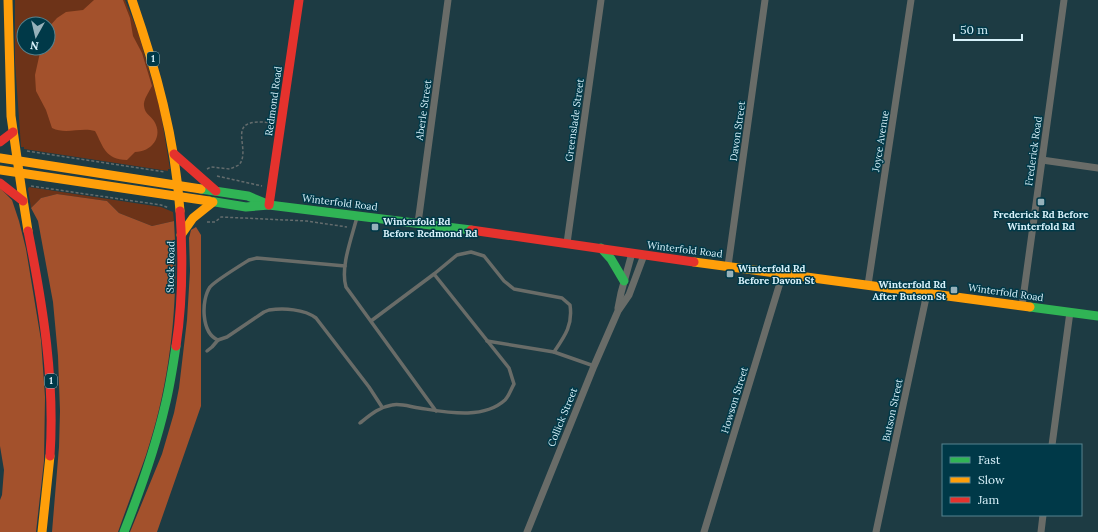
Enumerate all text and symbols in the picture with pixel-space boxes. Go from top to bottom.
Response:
north arrow [16,16,56,56]
scale bar [954,16,1022,42]
text: 50 m [960,22,988,37]
text: N [29,38,40,53]
road number: 1 [147,52,159,66]
street label: Redmond Road [262,65,285,137]
street label: Greenslade Street [562,78,587,162]
street label: Aberle Street [413,79,434,142]
street label: Davon Street [727,100,748,162]
street label: Joyce Avenue [869,109,892,174]
street label: Frederick Road [1022,115,1045,187]
street label: Winterfold Road [301,191,378,214]
marker: Frederick Rd Before Winterfold Rd [1036,197,1046,207]
place label: Frederick Rd Before Winterfold Rd [993,208,1089,233]
place label: Winterfold Rd Before Redmond Rd [383,215,478,240]
marker: Winterfold Rd Before Redmond Rd [370,222,380,232]
street label: Winterfold Road [646,238,723,261]
street label: Stock Road [164,241,177,293]
place label: Winterfold Rd Before Davon St [738,262,815,287]
marker: Winterfold Rd Before Davon St [725,269,735,279]
place label: Winterfold Rd After Butson St [872,278,947,303]
street label: Winterfold Road [967,281,1044,304]
marker: Winterfold Rd After Butson St [949,285,959,295]
street label: Howson Street [718,365,751,435]
road number: 1 [45,374,57,388]
street label: Butson Street [880,378,905,443]
street label: Collick Street [545,386,580,449]
legend [942,444,1082,516]
text: Fast [978,452,1001,467]
text: Slow [978,472,1005,487]
text: Jam [977,492,999,507]

